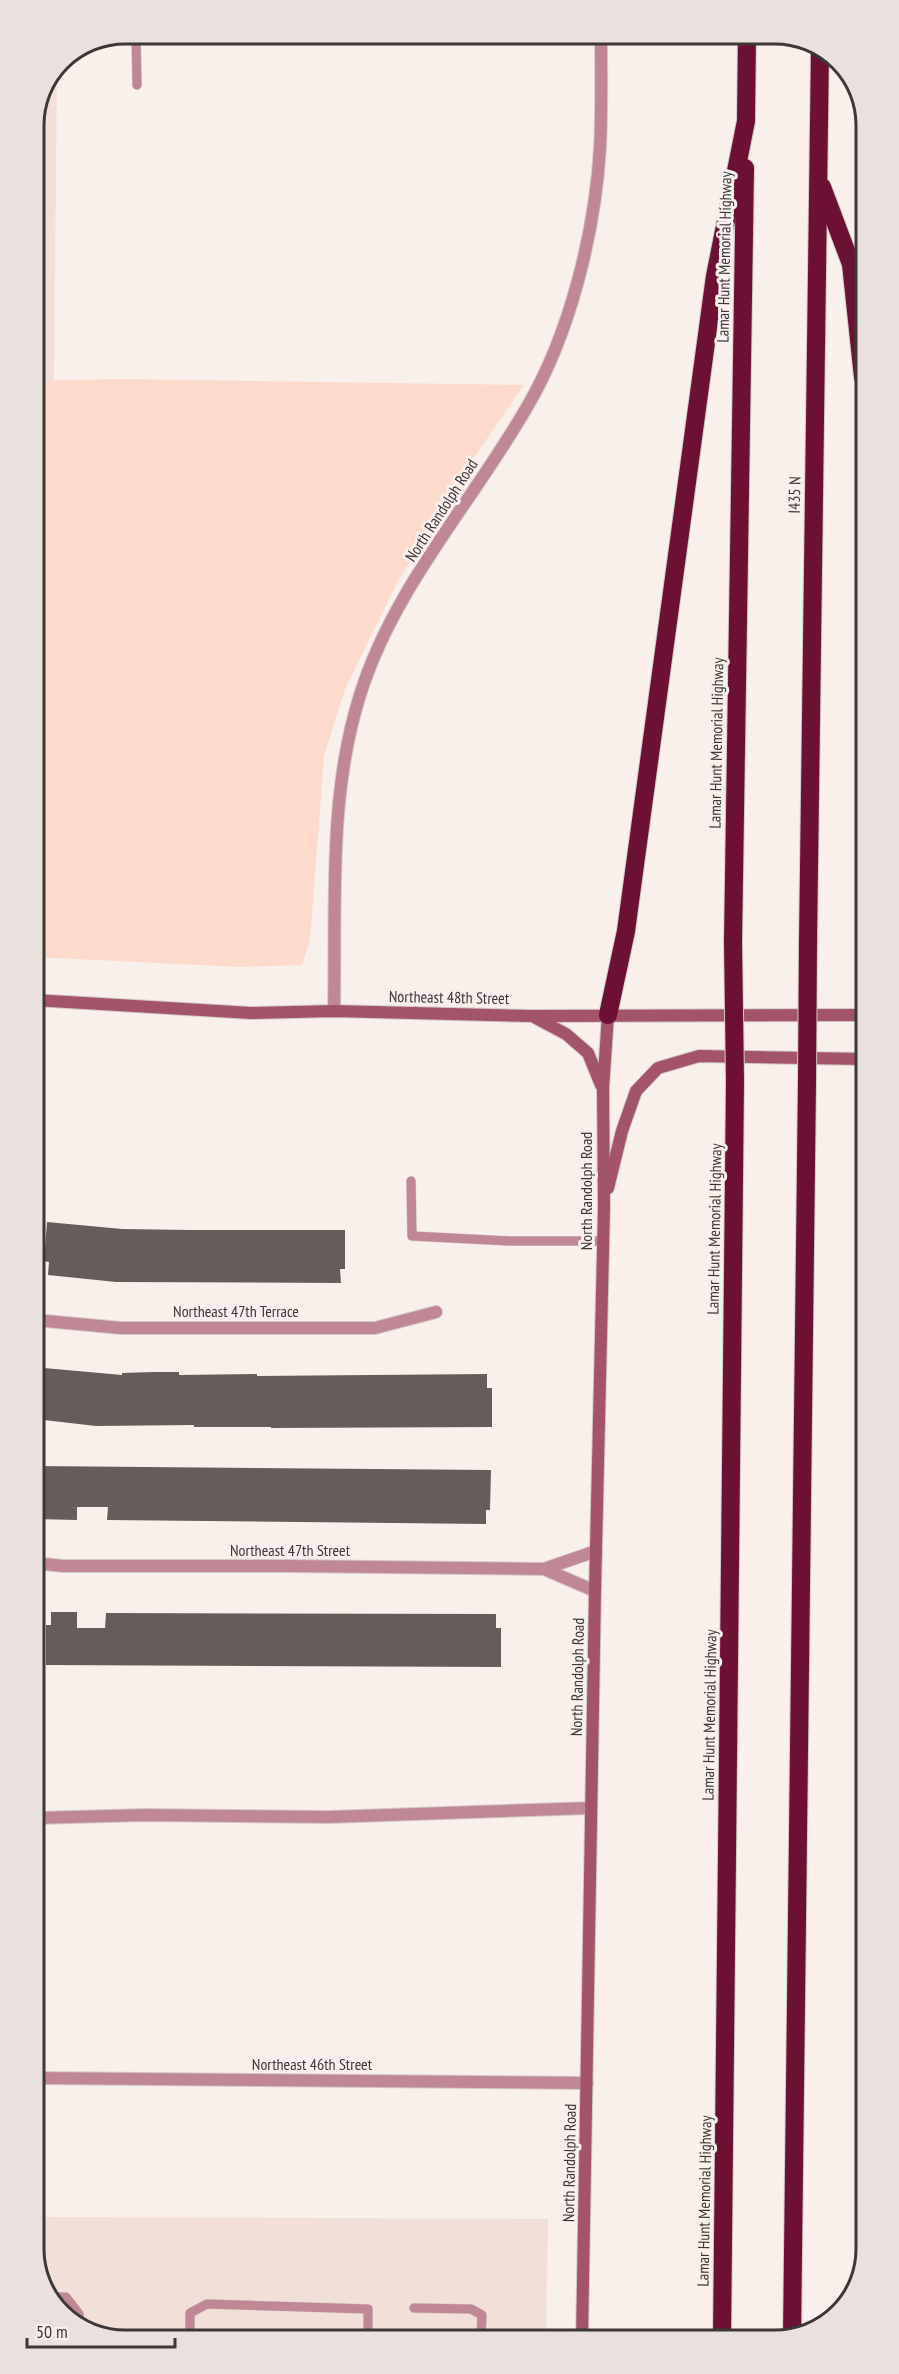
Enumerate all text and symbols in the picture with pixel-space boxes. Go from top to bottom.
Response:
street label: Lamar Hunt Memorial Highway [713,171,735,343]
street label: North Randolph Road [400,455,482,565]
street label: I435 N [784,476,804,514]
street label: Lamar Hunt Memorial Highway [705,657,727,829]
street label: Northeast 48th Street [389,986,510,1008]
street label: North Randolph Road [576,1132,596,1250]
street label: Lamar Hunt Memorial Highway [703,1143,725,1315]
street label: Northeast 47th Terrace [173,1301,299,1321]
street label: Northeast 47th Street [230,1540,351,1560]
street label: North Randolph Road [566,1618,588,1736]
street label: Lamar Hunt Memorial Highway [698,1629,720,1801]
street label: Northeast 46th Street [252,2054,373,2074]
street label: North Randolph Road [558,2104,580,2222]
street label: Lamar Hunt Memorial Highway [693,2115,715,2287]
scale bar [27,2311,176,2349]
text: 50 m [36,2320,68,2343]

